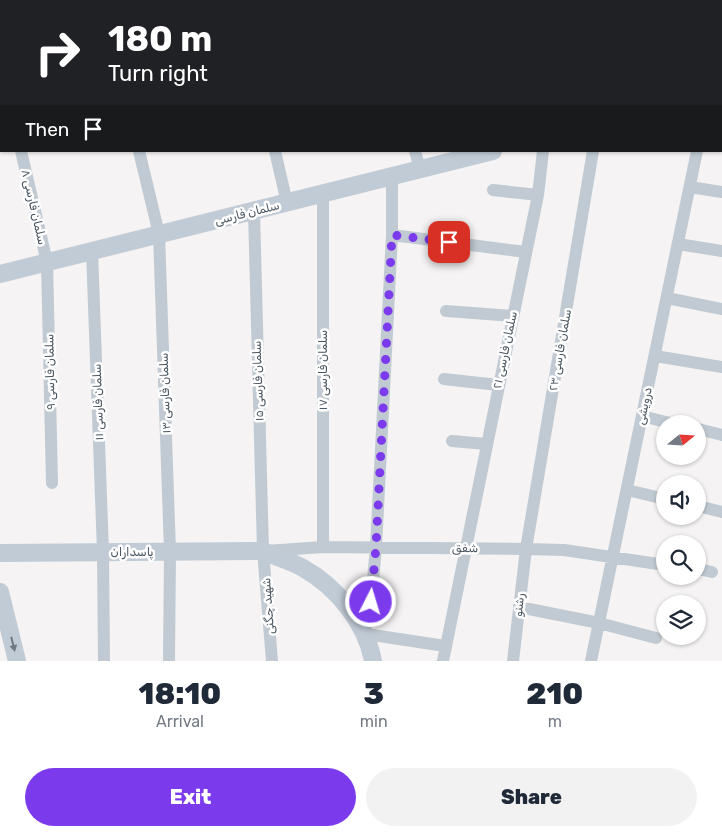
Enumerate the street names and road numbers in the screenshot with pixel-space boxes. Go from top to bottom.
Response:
street label: سلمان فارسی ۸ [18,168,49,246]
street label: سلمان فارسی [213,198,281,229]
street label: سلمان فارسی ۲۳ [546,308,575,392]
street label: سلمان فارسی ۲۱ [490,310,521,390]
street label: سلمان فارسی ۱۷ [316,330,331,410]
street label: سلمان فارسی ۹ [42,334,59,410]
street label: سلمان فارسی ۱۵ [250,340,267,421]
street label: سلمان فارسی ۱۳ [157,352,174,434]
street label: سلمان فارسی ۱۱ [90,363,107,441]
street label: درویشی [633,386,656,426]
street label: شفق [452,541,478,556]
street label: پاسداران [111,545,153,560]
street label: شهید چگنی [259,577,278,635]
street label: رشنو [511,592,528,618]

